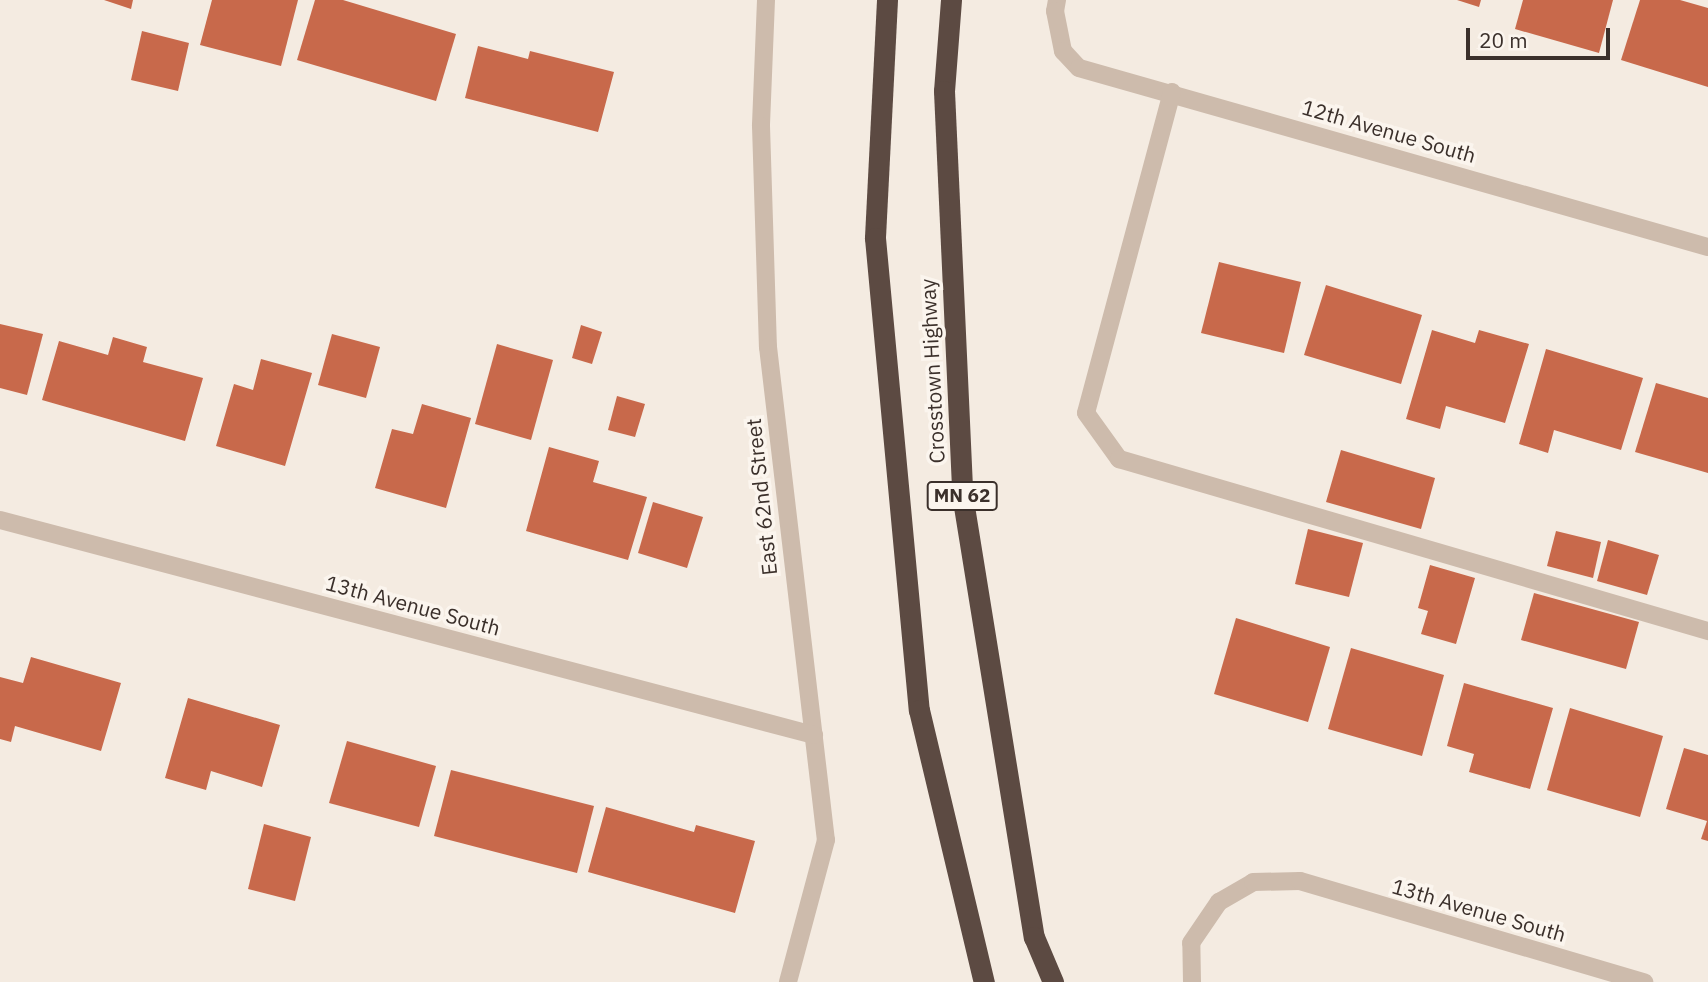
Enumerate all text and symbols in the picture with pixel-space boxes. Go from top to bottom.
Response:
scale bar [1470,14,1614,58]
text: 20 m [1479,26,1528,54]
street label: 12th Avenue South [1299,94,1479,168]
street label: Crosstown Highway [915,278,949,464]
street label: East 62nd Street [740,417,782,577]
road number: MN 62 [925,481,999,512]
street label: 13th Avenue South [323,570,503,640]
street label: 13th Avenue South [1389,873,1569,947]

